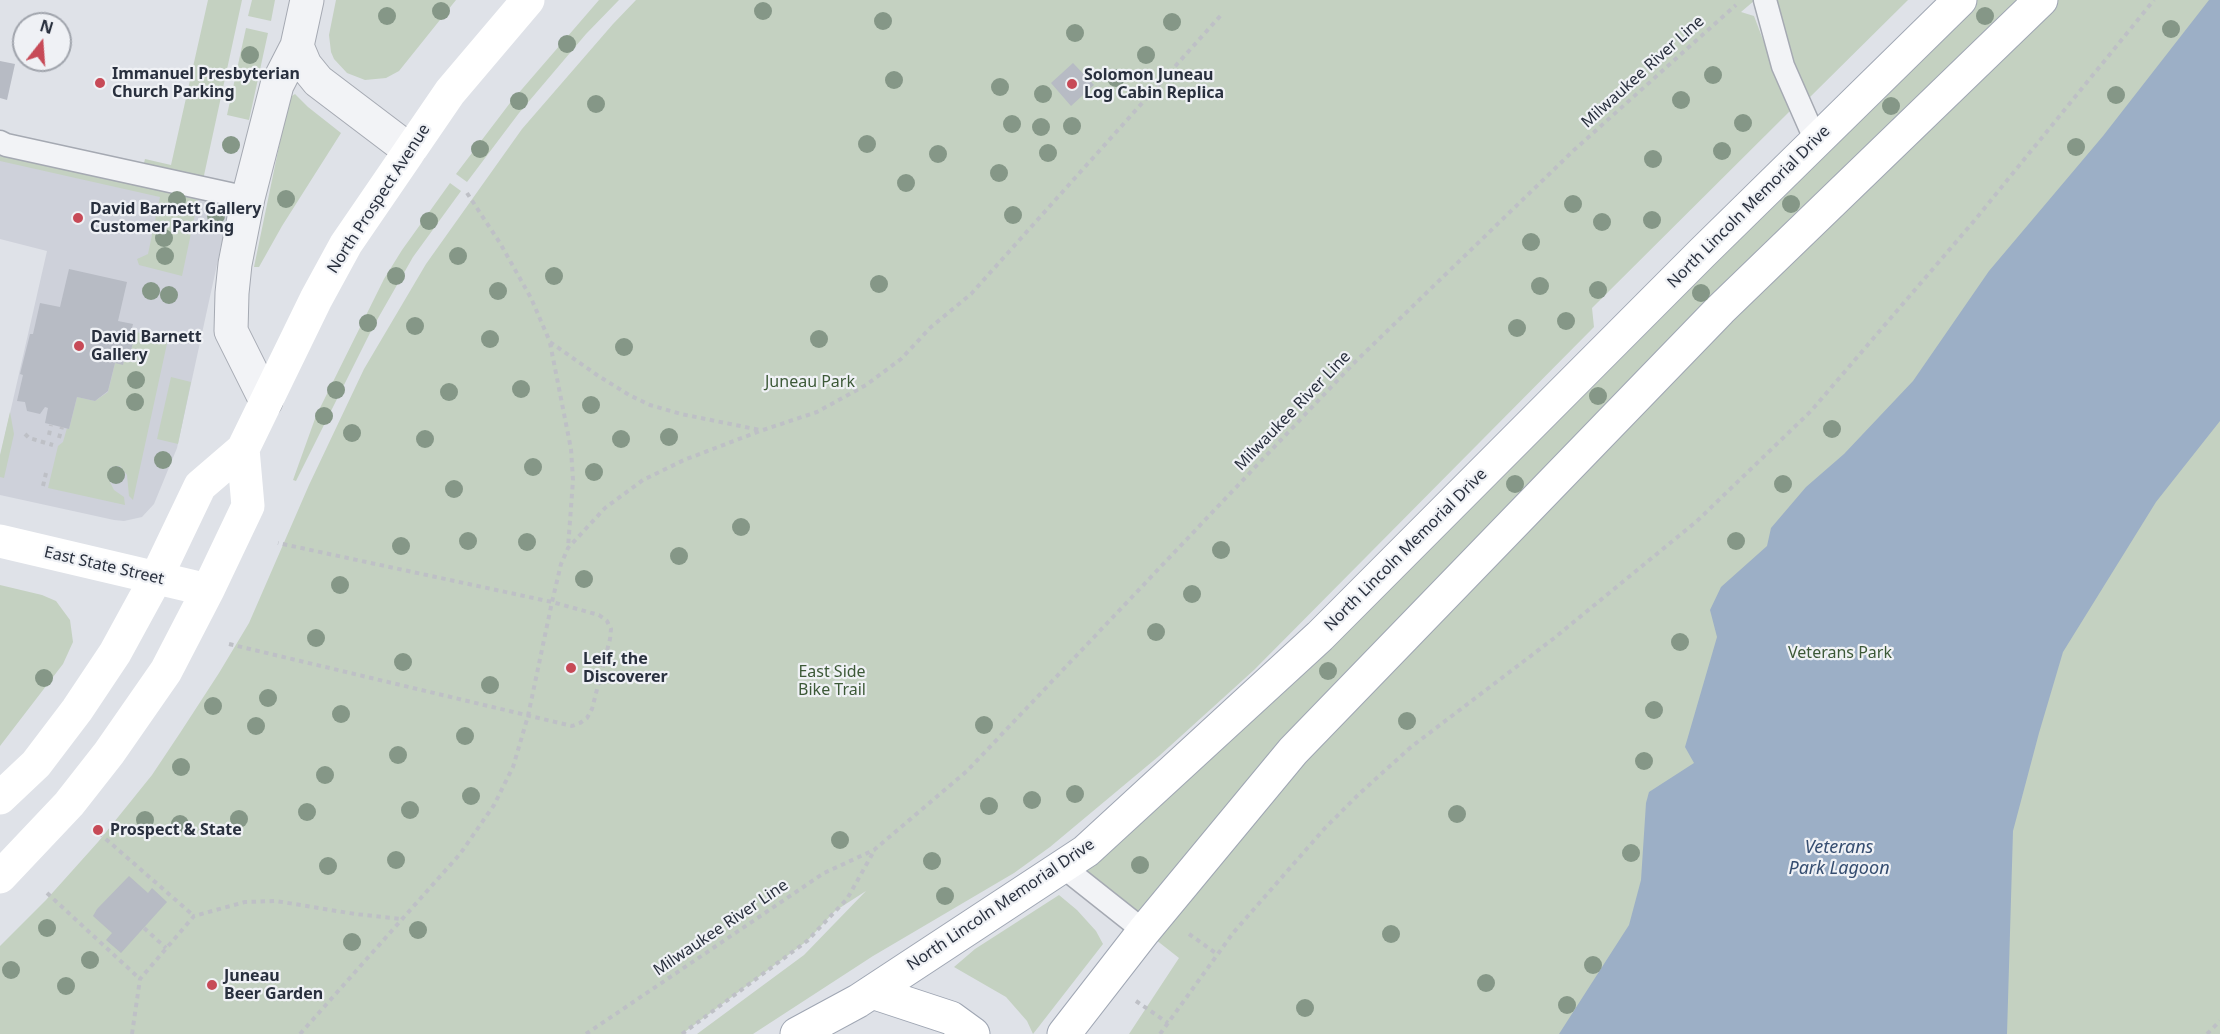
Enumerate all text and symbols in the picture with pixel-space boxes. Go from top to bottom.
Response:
north arrow [12,12,72,72]
street label: Milwaukee River Line [1578,12,1708,132]
text: N [37,14,56,39]
place label: Immanuel Presbyterian Church Parking [112,64,300,102]
place label: Solomon Juneau Log Cabin Replica [1084,65,1224,103]
marker: Immanuel Presbyterian Church Parking [93,76,107,90]
marker: Solomon Juneau Log Cabin Replica [1065,77,1079,91]
street label: North Prospect Avenue [323,121,435,277]
street label: North Lincoln Memorial Drive [1664,122,1834,292]
place label: David Barnett Gallery Customer Parking [90,199,261,237]
marker: David Barnett Gallery Customer Parking [71,211,85,225]
place label: David Barnett Gallery [91,327,202,365]
marker: David Barnett Gallery [72,339,86,353]
street label: Milwaukee River Line [1231,347,1355,475]
park label: Juneau Park [765,372,855,392]
street label: North Lincoln Memorial Drive [1321,465,1491,635]
street label: East State Street [42,543,166,589]
park label: Veterans Park [1788,643,1892,663]
place label: Leif, the Discoverer [583,649,668,687]
marker: Leif, the Discoverer [564,661,578,675]
park label: East Side Bike Trail [798,662,866,700]
place label: Prospect & State [110,820,242,840]
marker: Prospect & State [91,823,105,837]
street label: North Lincoln Memorial Drive [904,835,1098,975]
water label: Veterans Park Lagoon [1788,837,1890,880]
street label: Milwaukee River Line [650,876,792,980]
place label: Juneau Beer Garden [224,966,323,1004]
marker: Juneau Beer Garden [205,978,219,992]

